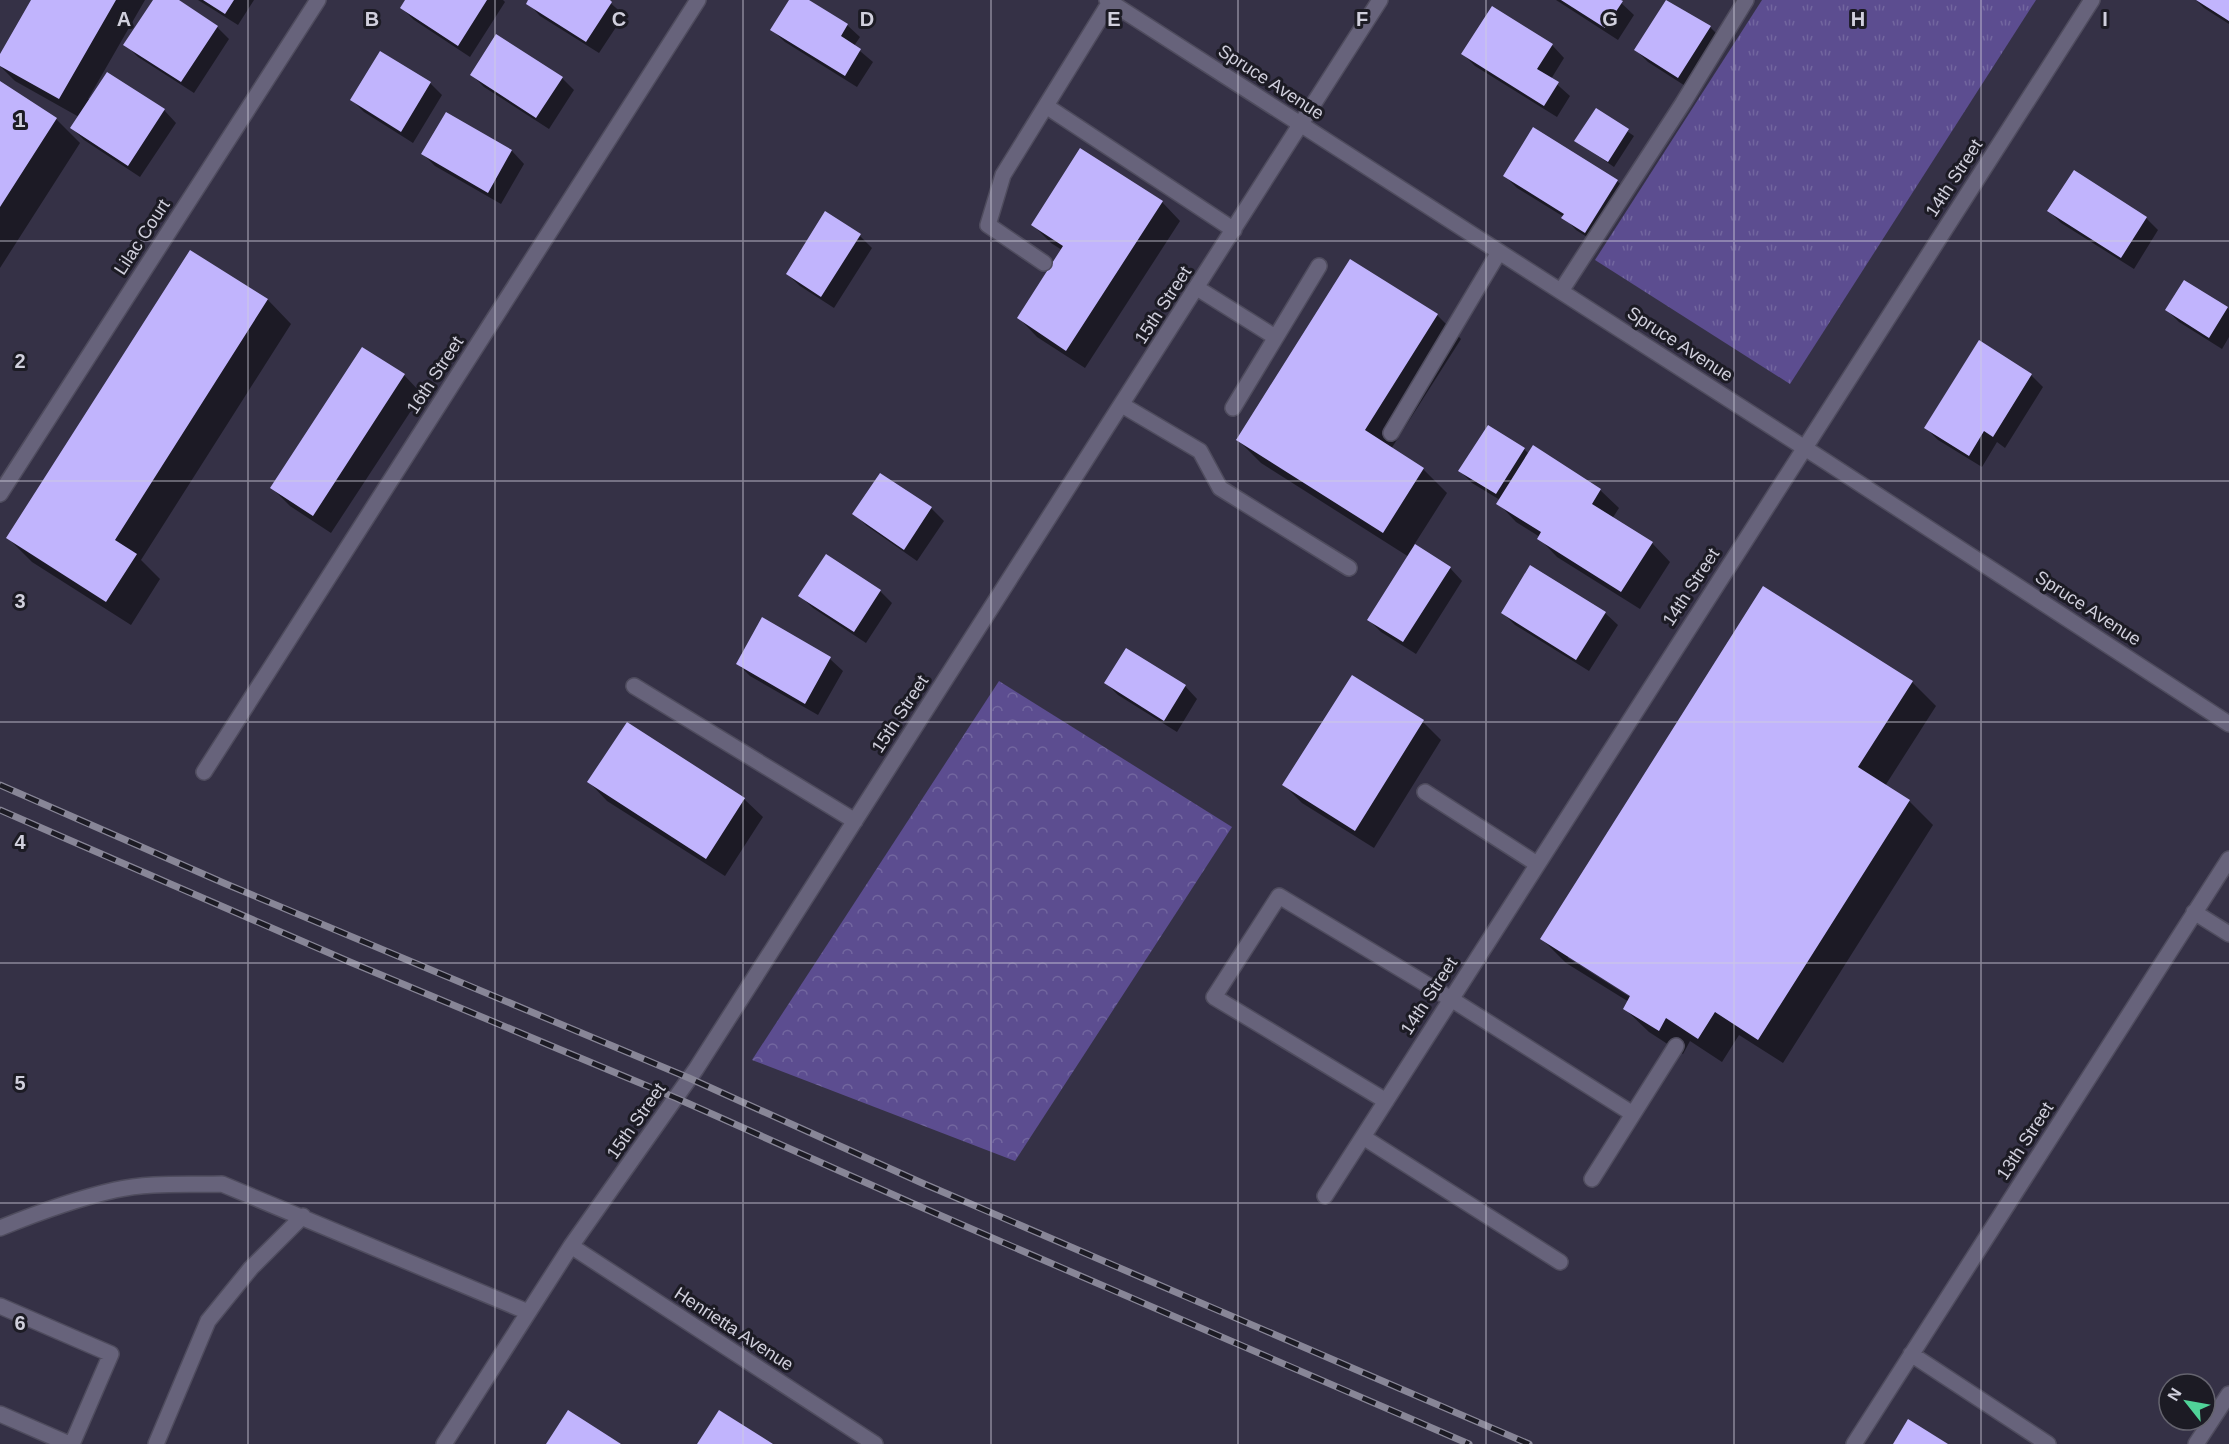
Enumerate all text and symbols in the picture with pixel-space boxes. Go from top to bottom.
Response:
text: A [117,8,131,30]
text: B [365,8,379,30]
text: C [612,8,626,30]
text: D [860,8,874,30]
text: E [1107,8,1121,30]
text: F [1356,8,1368,30]
text: G [1602,8,1618,30]
text: H [1851,8,1865,30]
text: I [2102,8,2108,30]
street label: Spruce Avenue [1214,40,1328,124]
text: 1 [14,109,26,131]
street label: 14th Street [1922,136,1986,220]
street label: Lilac Court [110,195,174,279]
street label: 15th Street [1131,263,1195,347]
street label: Spruce Avenue [1623,302,1737,386]
street label: 16th Street [403,333,467,417]
text: 2 [14,350,26,372]
street label: 14th Street [1659,545,1723,629]
street label: Spruce Avenue [2031,566,2145,650]
text: 3 [14,590,26,612]
street label: 15th Street [868,672,932,756]
text: 4 [14,831,26,853]
street label: 14th Street [1397,954,1461,1038]
text: 5 [14,1072,26,1094]
street label: 15th Street [603,1079,669,1163]
street label: 13th Street [1993,1099,2057,1183]
street label: Henrietta Avenue [671,1283,797,1375]
text: 6 [14,1312,26,1334]
north arrow [2157,1372,2217,1432]
text: N [2164,1385,2185,1404]

